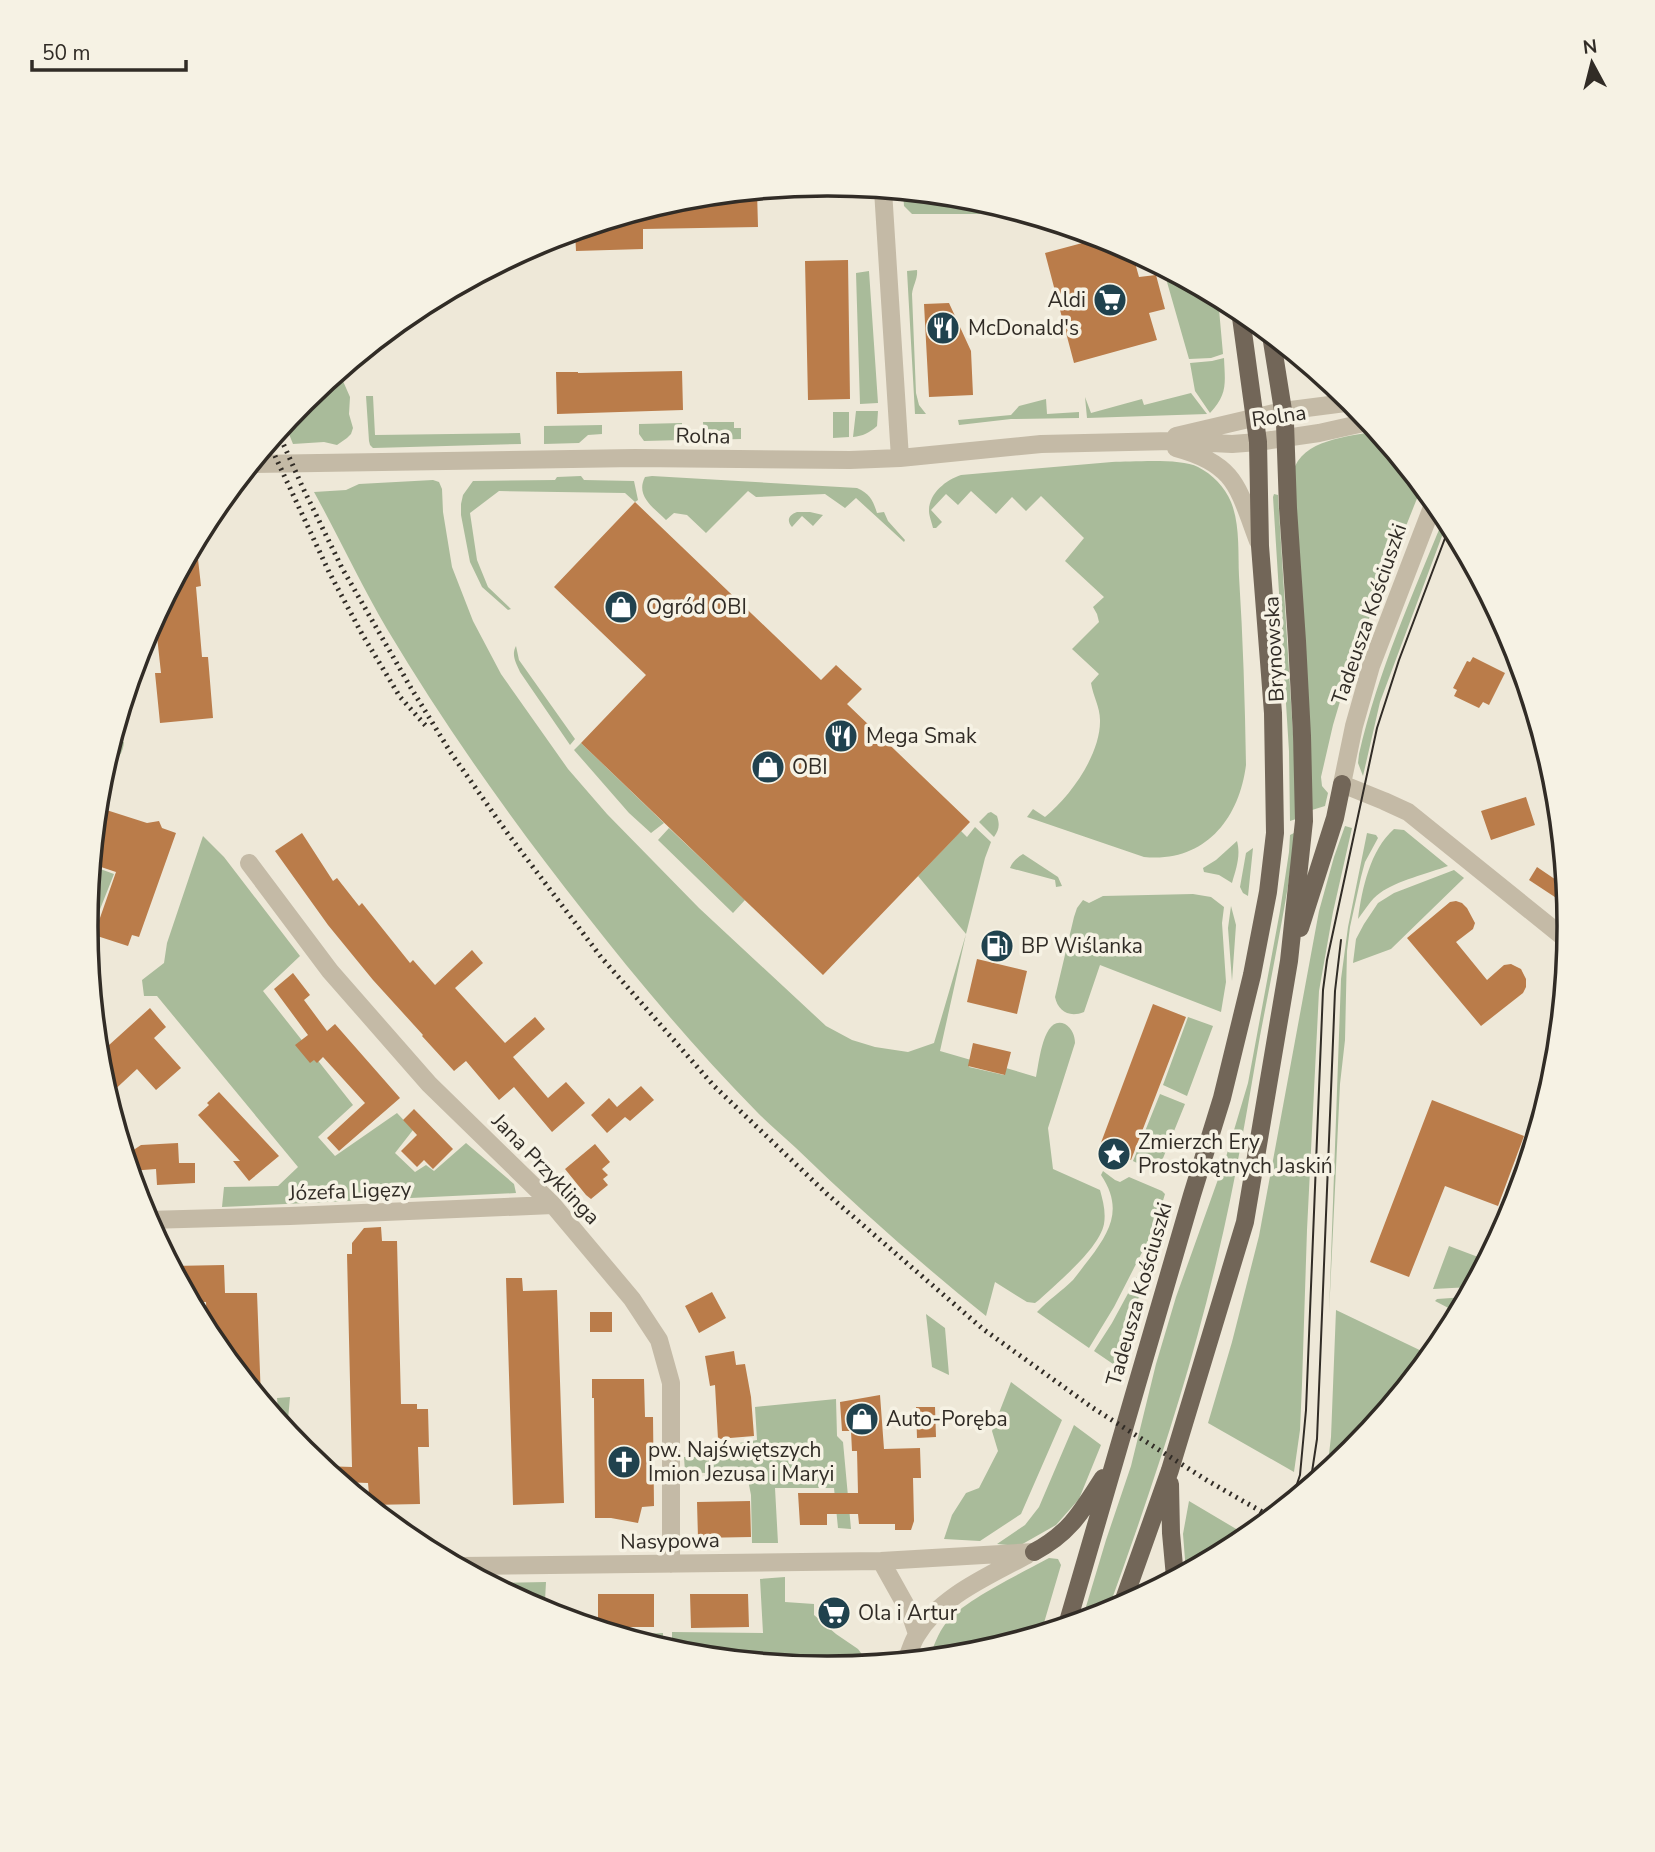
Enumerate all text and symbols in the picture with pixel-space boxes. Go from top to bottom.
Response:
scale bar [32,28,186,72]
north arrow [1557,28,1627,98]
text: N [1581,33,1599,61]
text: 50 m [42,39,91,67]
supermarket icon: Aldi [1091,281,1129,319]
place label: Aldi [1047,286,1086,314]
restaurant icon: McDonald's [924,309,962,347]
place label: McDonald's [968,314,1079,342]
street label: Rolna [1250,398,1308,434]
street label: Rolna [675,422,731,450]
street label: Tadeusza Kościuszki [1325,520,1413,708]
shop icon: Ogród OBI [602,588,640,626]
place label: Ogród OBI [646,593,747,621]
street label: Brynowska [1257,596,1291,702]
restaurant icon: Mega Smak [822,717,860,755]
place label: Mega Smak [866,722,977,750]
shop icon: OBI [749,748,787,786]
place label: OBI [792,753,828,781]
fuel station icon: BP Wiślanka [978,927,1016,965]
place label: BP Wiślanka [1021,932,1143,960]
street label: Jana Przyklinga [485,1107,606,1231]
place label: Zmierzch Ery Prostokątnych Jaskiń [1138,1128,1333,1180]
place icon: Zmierzch Ery Prostokątnych Jaskiń [1095,1135,1133,1173]
street label: Józefa Ligęzy [287,1175,412,1207]
street label: Tadeusza Kościuszki [1099,1199,1179,1389]
shop icon: Auto-Poręba [843,1400,881,1438]
place label: Auto-Poręba [886,1405,1008,1433]
place label: pw. Najświętszych Imion Jezusa i Maryi [648,1436,834,1488]
church icon: pw. Najświętszych Imion Jezusa i Maryi [605,1443,643,1481]
street label: Nasypowa [620,1526,720,1556]
supermarket icon: Ola i Artur [815,1594,853,1632]
place label: Ola i Artur [858,1599,958,1627]

